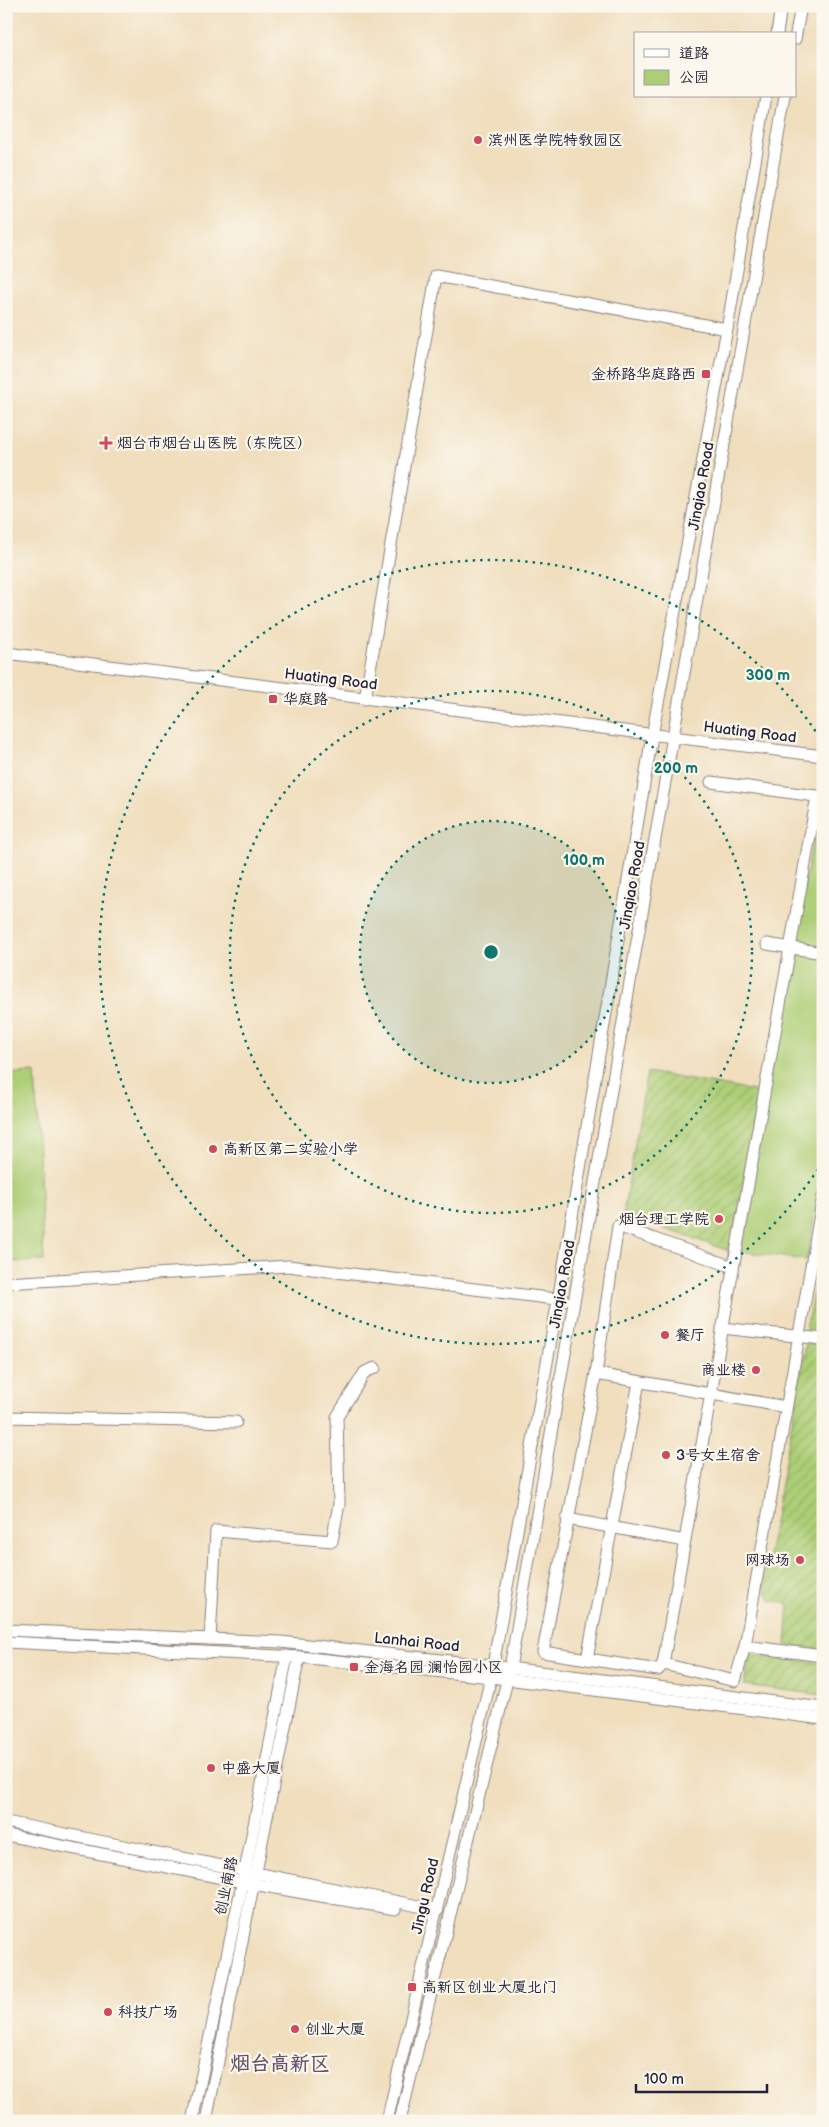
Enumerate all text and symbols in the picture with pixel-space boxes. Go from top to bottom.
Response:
legend [634,32,796,98]
text: 道路 [679,44,709,63]
text: 公园 [679,68,709,87]
place label: 滨州医学院特教园区 [488,131,623,150]
marker: 滨州医学院特教园区 [472,134,484,146]
place label: 金桥路华庭路西 [591,365,696,384]
marker: 金桥路华庭路西 [700,368,712,380]
place label: 烟台市烟台山医院（东院区） [117,434,312,453]
marker: 烟台市烟台山医院（东院区） [99,436,113,450]
street label: Jinqiao Road [684,440,719,532]
street label: Huating Road [283,664,378,695]
text: 300 m [746,666,790,685]
place label: 华庭路 [283,690,328,709]
marker: 华庭路 [267,693,279,705]
street label: Huating Road [702,717,797,748]
text: 200 m [654,759,698,778]
street label: Jinqiao Road [615,839,650,931]
text: 100 m [563,851,605,870]
centre of rings [482,943,500,961]
place label: 高新区第二实验小学 [223,1140,358,1159]
marker: 高新区第二实验小学 [207,1143,219,1155]
place label: 烟台理工学院 [619,1210,709,1229]
marker: 烟台理工学院 [713,1213,725,1225]
street label: Jinqiao Road [545,1238,580,1330]
place label: 餐厅 [675,1326,705,1345]
marker: 餐厅 [659,1329,671,1341]
place label: 商业楼 [701,1361,746,1380]
marker: 商业楼 [750,1364,762,1376]
place label: 3号女生宿舍 [676,1446,760,1465]
marker: 3号女生宿舍 [660,1449,672,1461]
place label: 网球场 [745,1551,790,1570]
marker: 网球场 [794,1554,806,1566]
street label: Lanhai Road [373,1629,461,1656]
place label: 金海名园 澜怡园小区 [364,1658,503,1677]
marker: 金海名园 澜怡园小区 [348,1661,360,1673]
place label: 中盛大厦 [221,1759,281,1778]
marker: 中盛大厦 [205,1762,217,1774]
street label: 创业南路 [211,1855,242,1917]
street label: Jingu Road [408,1856,443,1936]
place label: 高新区创业大厦北门 [422,1978,557,1997]
marker: 高新区创业大厦北门 [406,1981,418,1993]
place label: 科技广场 [118,2003,178,2022]
marker: 科技广场 [102,2006,114,2018]
place label: 创业大厦 [305,2020,365,2039]
marker: 创业大厦 [289,2023,301,2035]
district label: 烟台高新区 [230,2052,330,2076]
scale bar [636,2062,768,2094]
text: 100 m [644,2070,684,2089]

